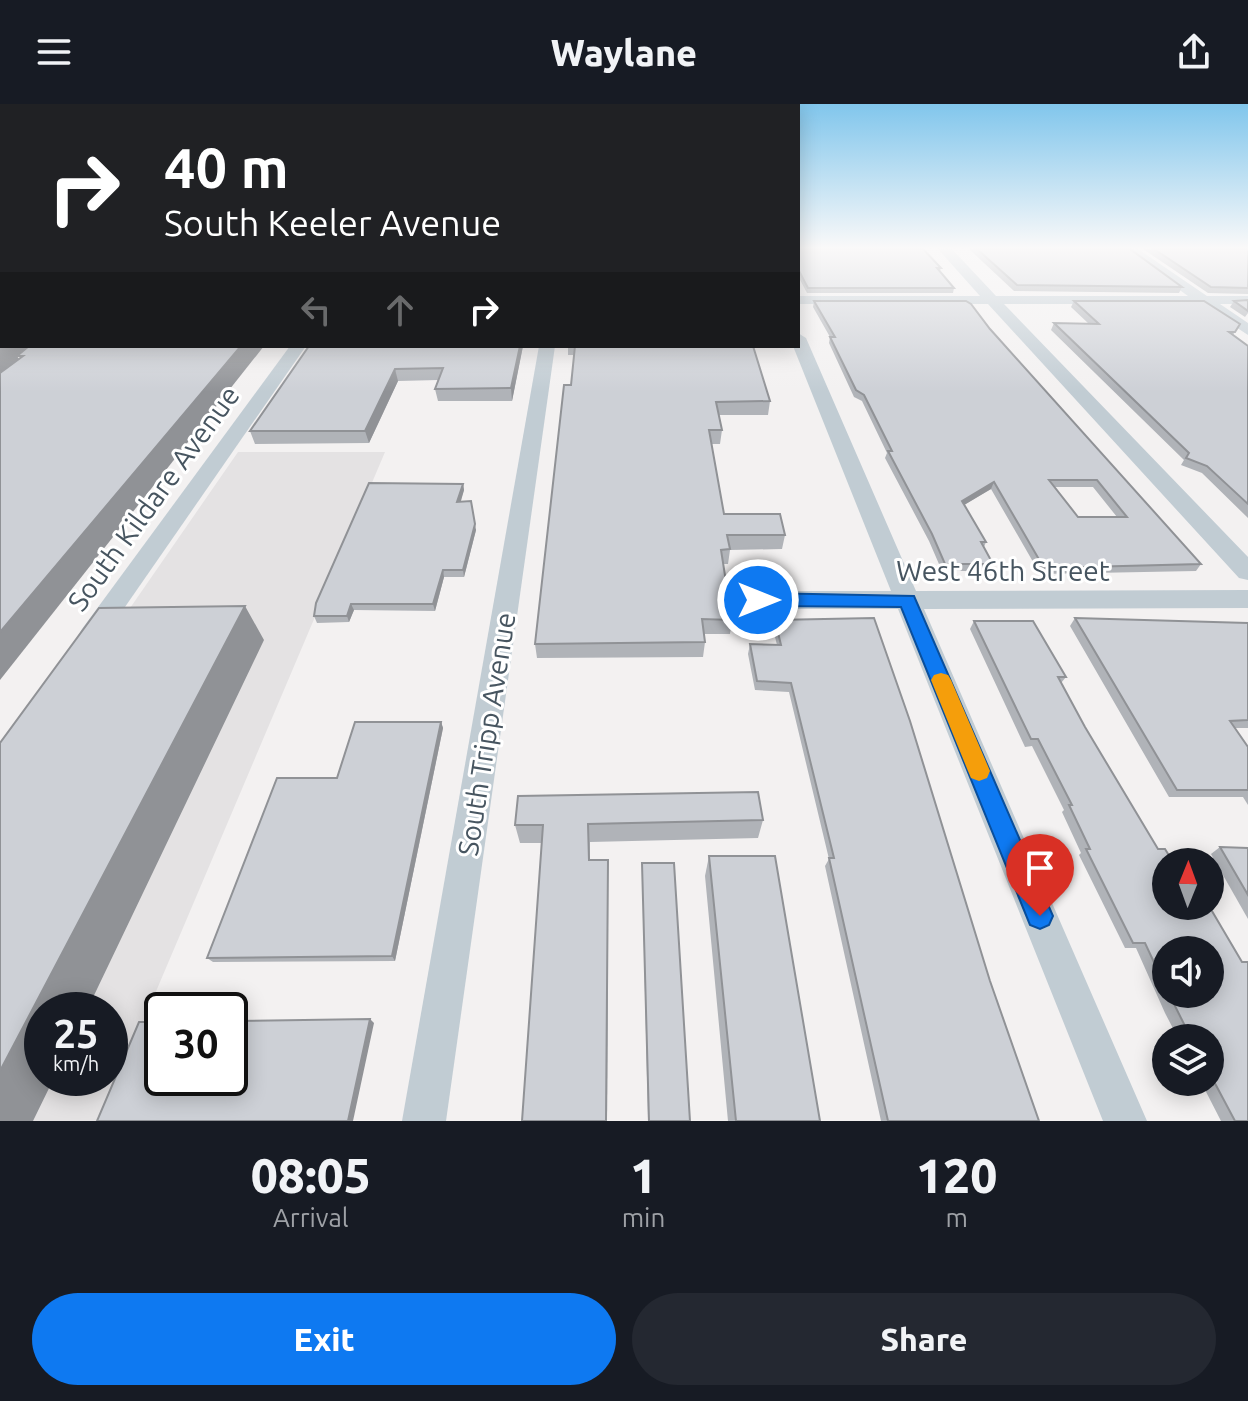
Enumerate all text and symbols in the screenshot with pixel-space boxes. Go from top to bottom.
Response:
icon: menu [32,30,76,74]
icon: share [1172,30,1216,74]
text: Waylane [551,32,697,73]
icon: right [32,136,136,240]
text: 40 m [164,136,289,199]
text: South Keeler Avenue [164,202,501,243]
icon: left [294,288,338,332]
icon: ahead [378,288,422,332]
icon: right [462,288,506,332]
street label: South Kildare Avenue [61,380,245,616]
street label: West 46th Street [896,555,1110,586]
position arrow [716,558,800,642]
street label: South Tripp Avenue [451,610,521,858]
pin [1006,834,1074,916]
icon: arrive [1018,846,1062,890]
north arrow [1152,848,1224,920]
map controls [1152,848,1224,1096]
button: sound [1152,936,1224,1008]
speed limit sign: 30 [144,992,248,1096]
text: 25 [53,1011,99,1056]
button: layers [1152,1024,1224,1096]
text: km/h [53,1052,99,1075]
text: 08:05 [251,1148,371,1202]
text: 1 [630,1148,657,1202]
text: 120 [916,1148,997,1202]
text: Arrival [273,1203,349,1232]
text: min [622,1203,665,1232]
text: m [945,1203,968,1232]
button: Exit [32,1293,616,1385]
button: Share [632,1293,1216,1385]

